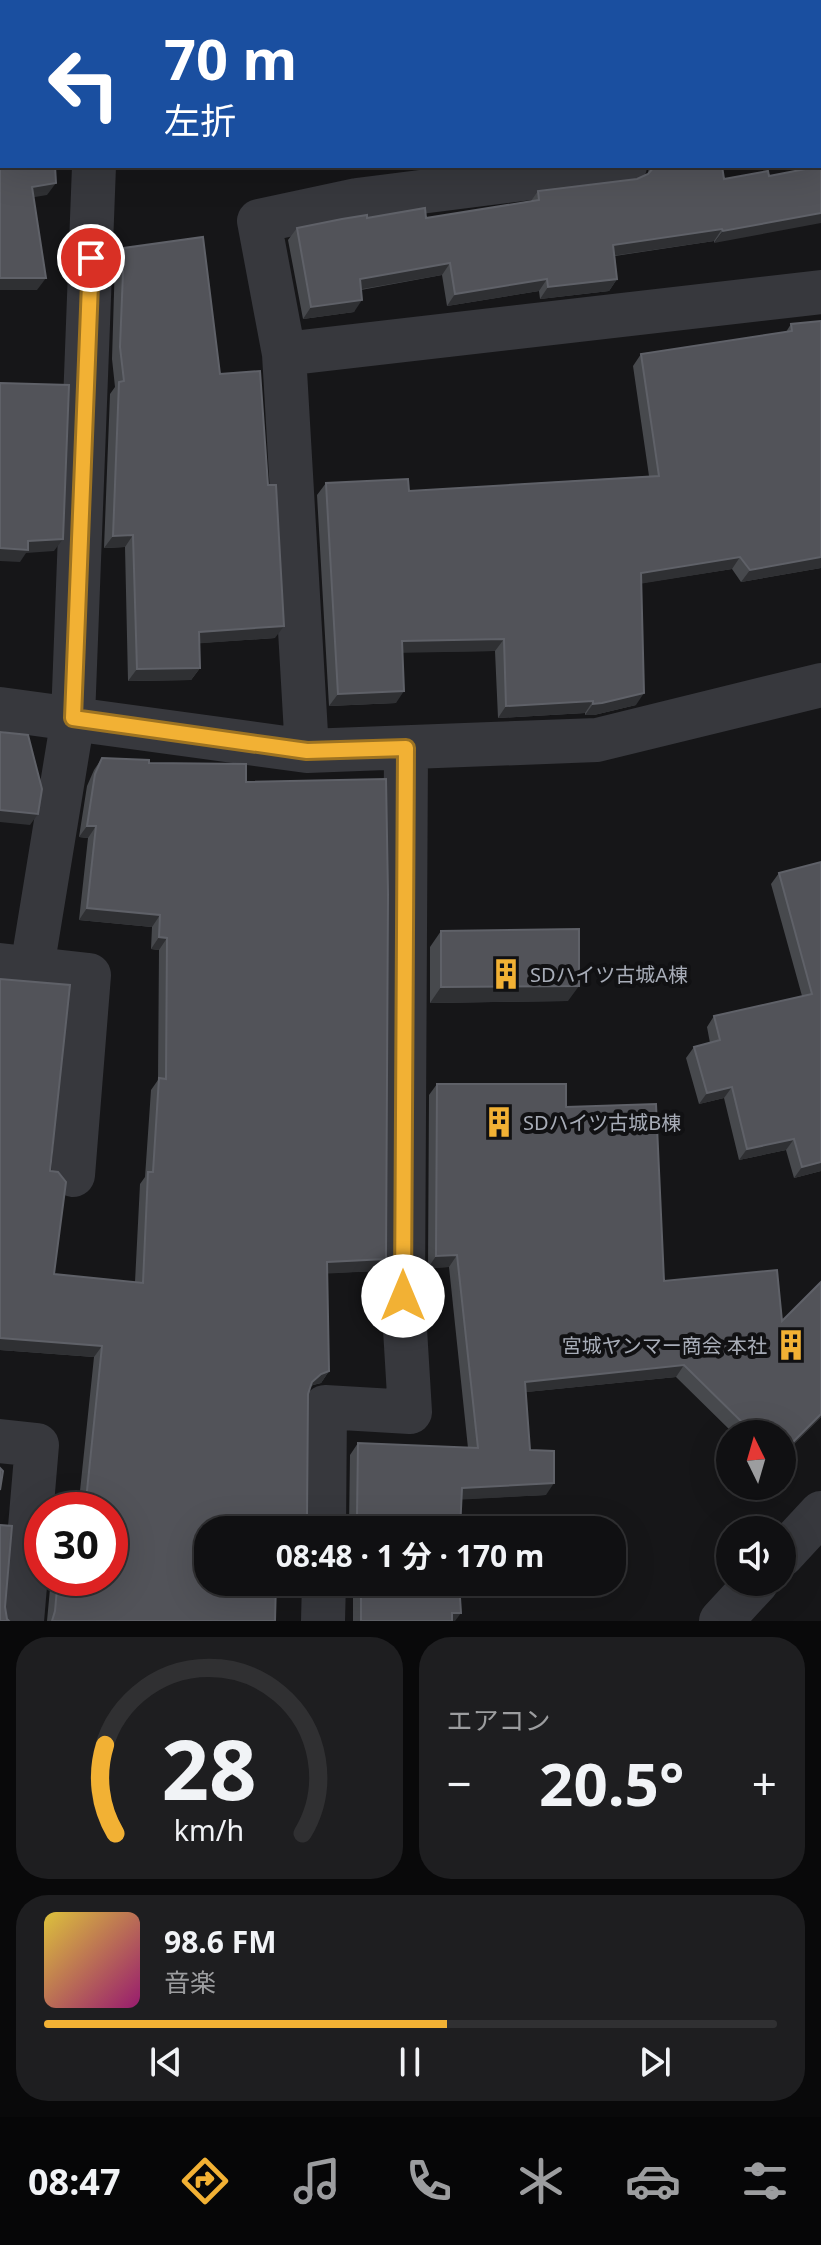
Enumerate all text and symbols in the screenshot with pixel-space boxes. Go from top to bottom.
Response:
text: 70 m [164,20,297,96]
icon: left [32,32,136,136]
text: 左折 [164,96,236,145]
pin [57,224,125,292]
icon: arrive [69,236,113,280]
building icon: SDハイツ古城A棟 [489,957,523,991]
place label: SDハイツ古城A棟 [530,961,688,988]
building icon: SDハイツ古城B棟 [482,1105,516,1139]
place label: SDハイツ古城B棟 [523,1109,681,1136]
position arrow [361,1254,445,1338]
building icon: 宮城ヤンマー商会 本社 [774,1328,808,1362]
place label: 宮城ヤンマー商会 本社 [562,1332,767,1359]
north arrow [716,1420,796,1500]
map controls [716,1420,796,1596]
speed limit sign: 30 [24,1492,128,1596]
button: sound [716,1516,796,1596]
text: 08:48 · 1 分 · 170 m [276,1535,544,1576]
text: エアコン [447,1702,551,1738]
text: 28 [162,1711,257,1824]
text: 20.5° [539,1742,684,1824]
text: − [447,1753,472,1813]
text: + [752,1753,777,1813]
text: km/h [174,1810,244,1849]
text: 98.6 FM [164,1921,276,1962]
text: 音楽 [164,1964,216,2000]
icon: previous [144,2040,188,2084]
icon: pause [388,2040,432,2084]
icon: next [633,2040,677,2084]
icon: directions [177,2153,233,2209]
icon: music [289,2153,345,2209]
icon: phone [401,2153,457,2209]
icon: climate [513,2153,569,2209]
icon: car [625,2153,681,2209]
icon: filters [737,2153,793,2209]
text: 08:47 [28,2157,121,2206]

